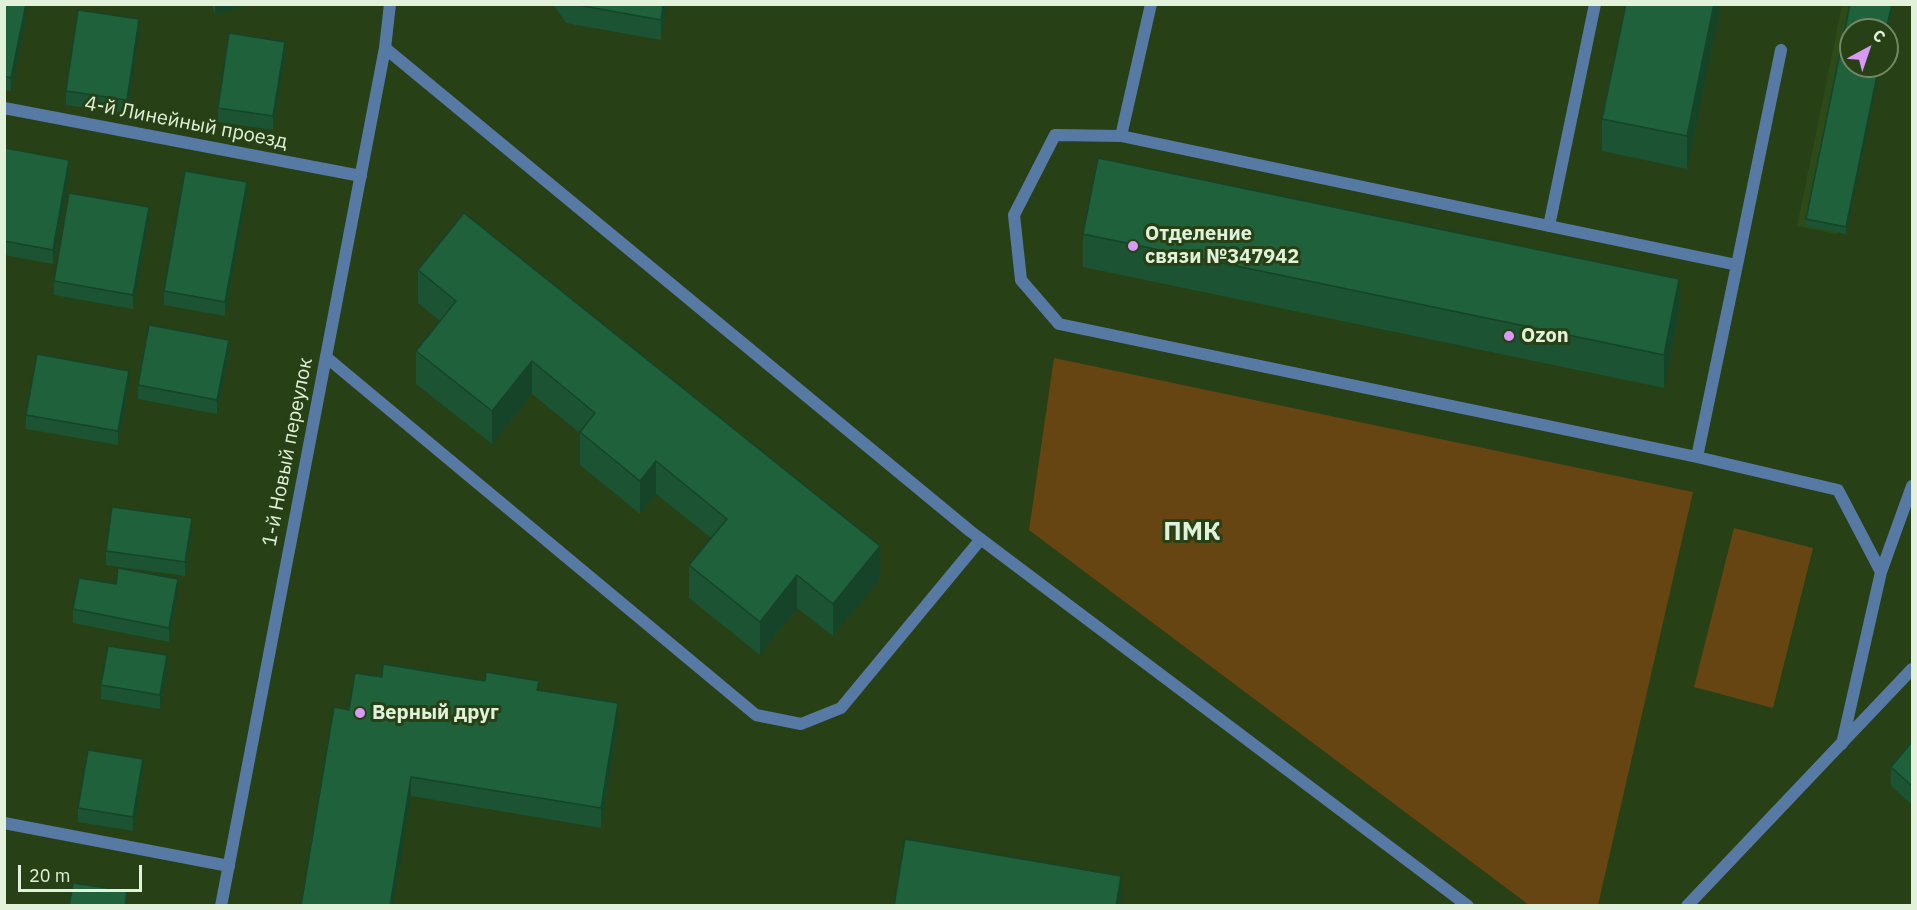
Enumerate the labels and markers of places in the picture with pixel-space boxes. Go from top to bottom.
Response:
place label: Отделение связи №347942 [1145,222,1299,269]
marker: Отделение связи №347942 [1126,239,1140,253]
place label: Ozon [1521,324,1569,348]
marker: Ozon [1502,329,1516,343]
place label: Верный друг [372,701,499,725]
marker: Верный друг [353,706,367,720]

